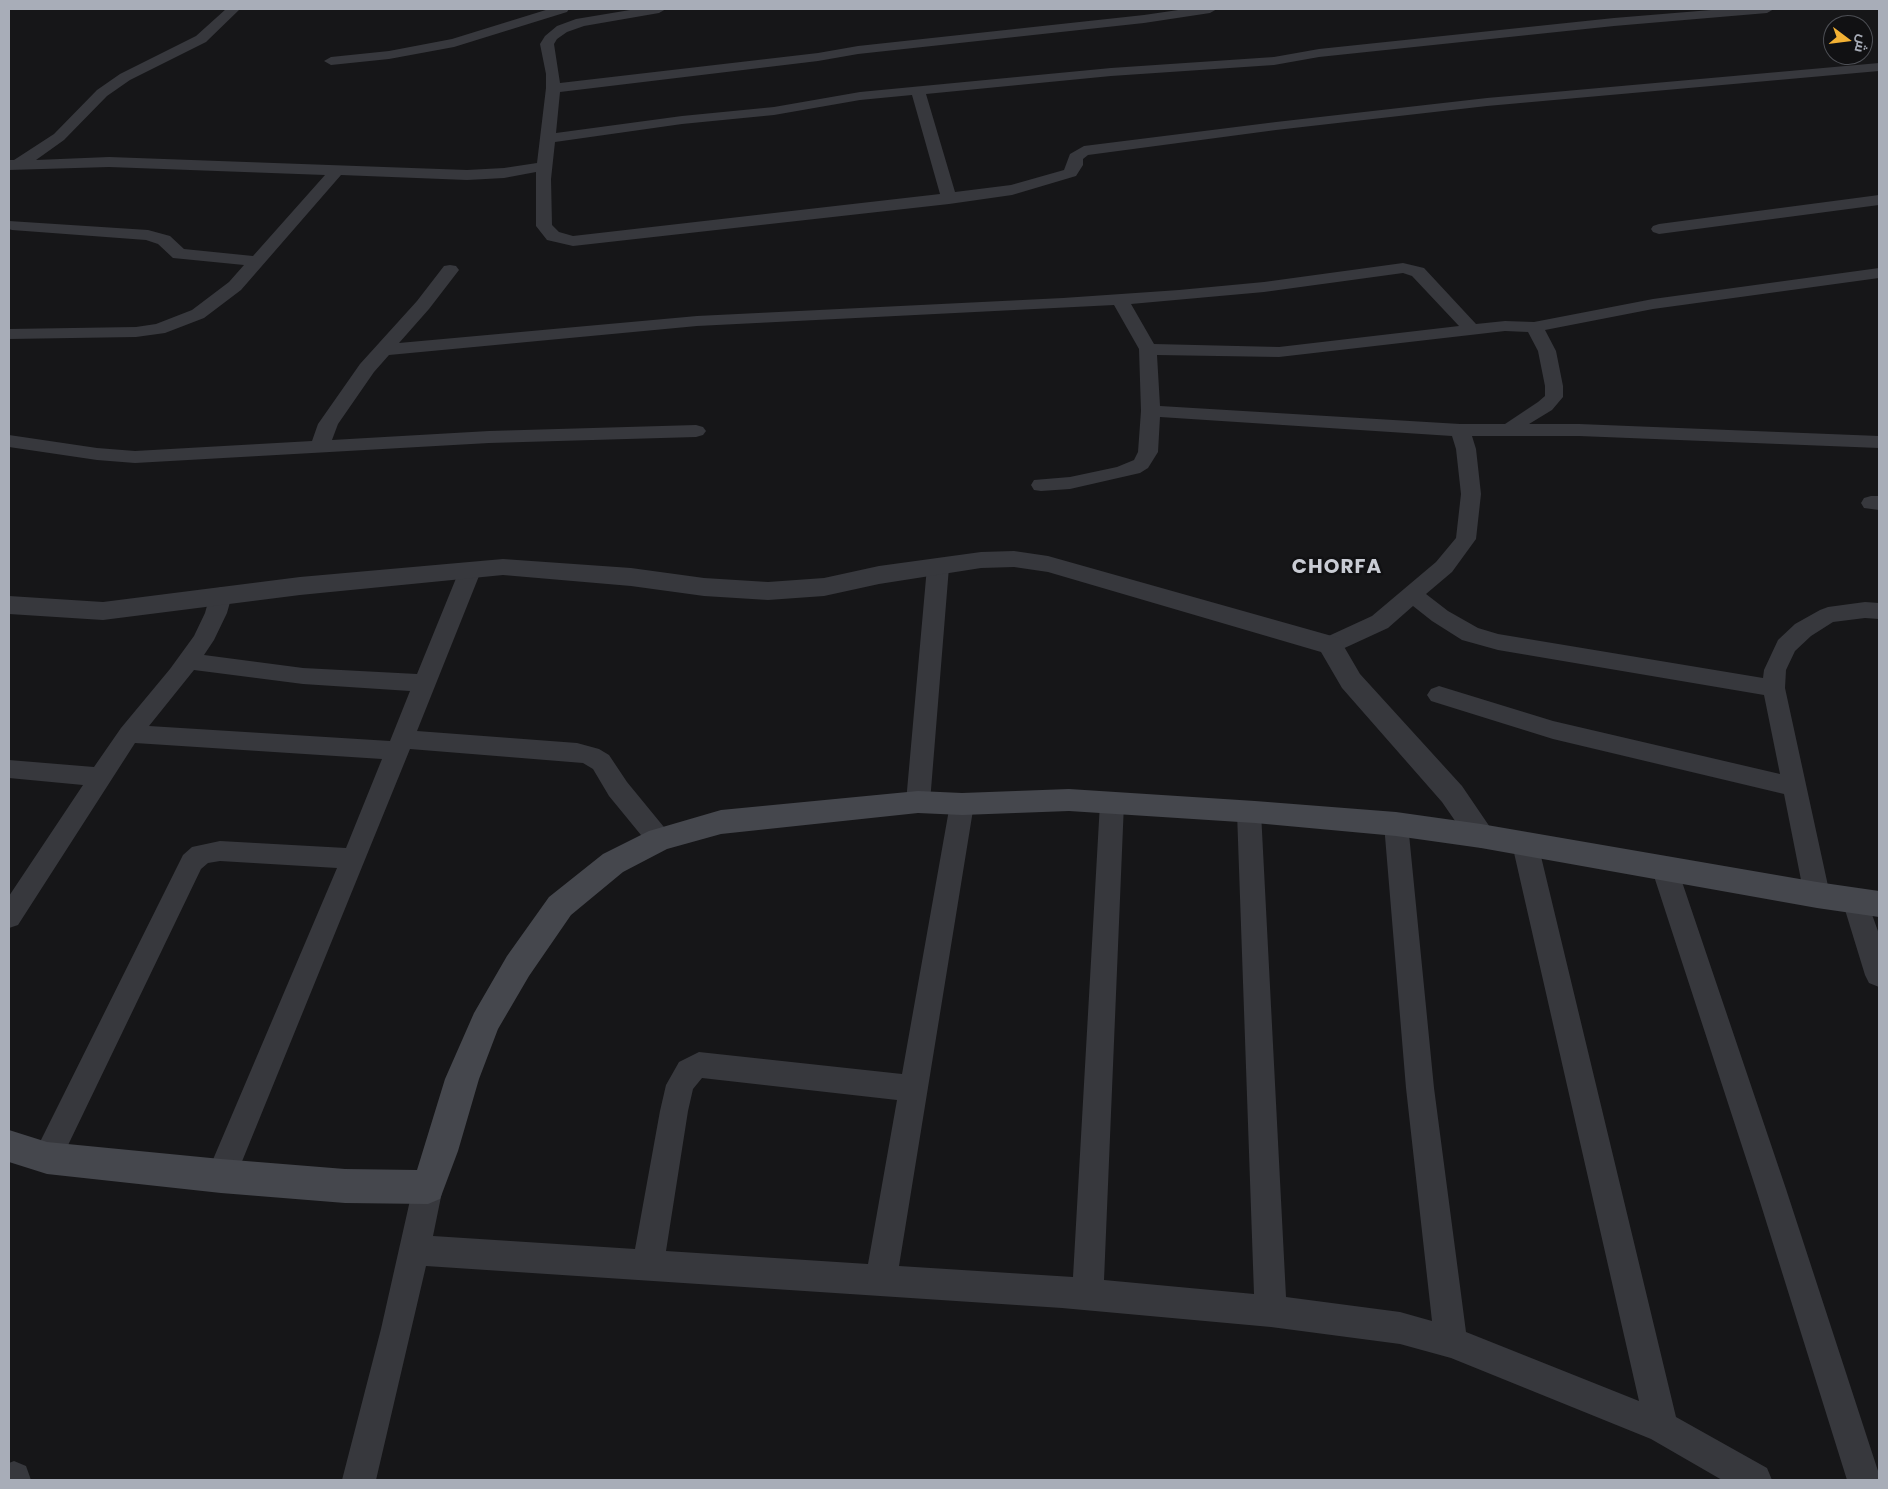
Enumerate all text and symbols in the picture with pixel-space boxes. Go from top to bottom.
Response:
north arrow [1823,15,1873,65]
text: ش [1850,32,1874,55]
district label: CHORFA [1291,556,1383,580]

